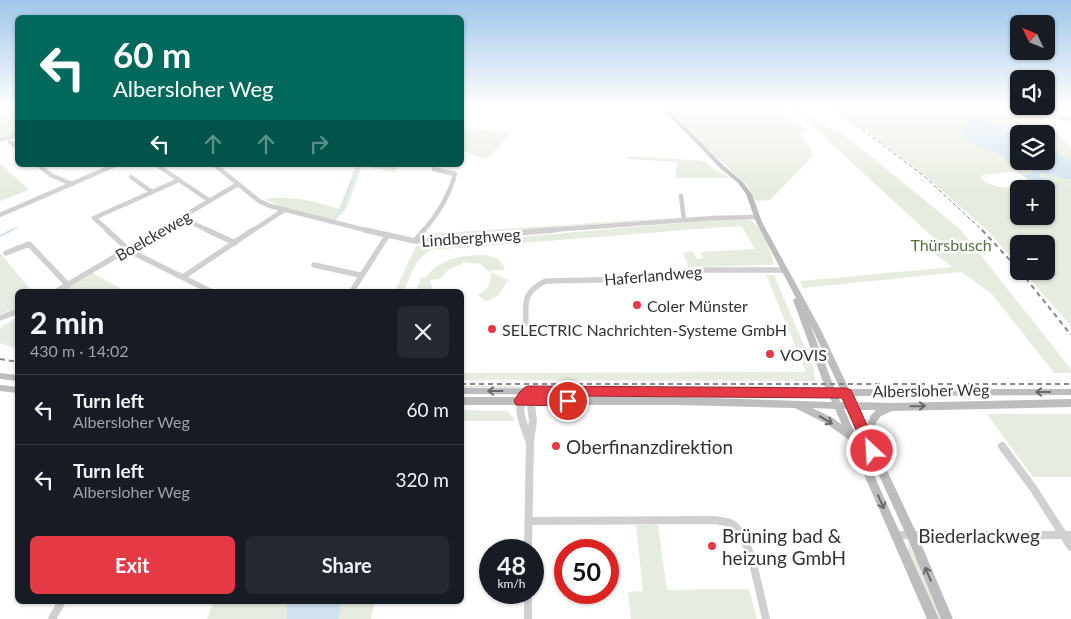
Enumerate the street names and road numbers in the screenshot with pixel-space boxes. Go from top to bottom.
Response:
street label: Boelckeweg [112,206,194,264]
street label: Lindberghweg [421,224,521,250]
street label: Haferlandweg [603,261,703,289]
street label: Albersloher Weg [872,379,990,401]
street label: Biederlackweg [918,524,1040,547]

